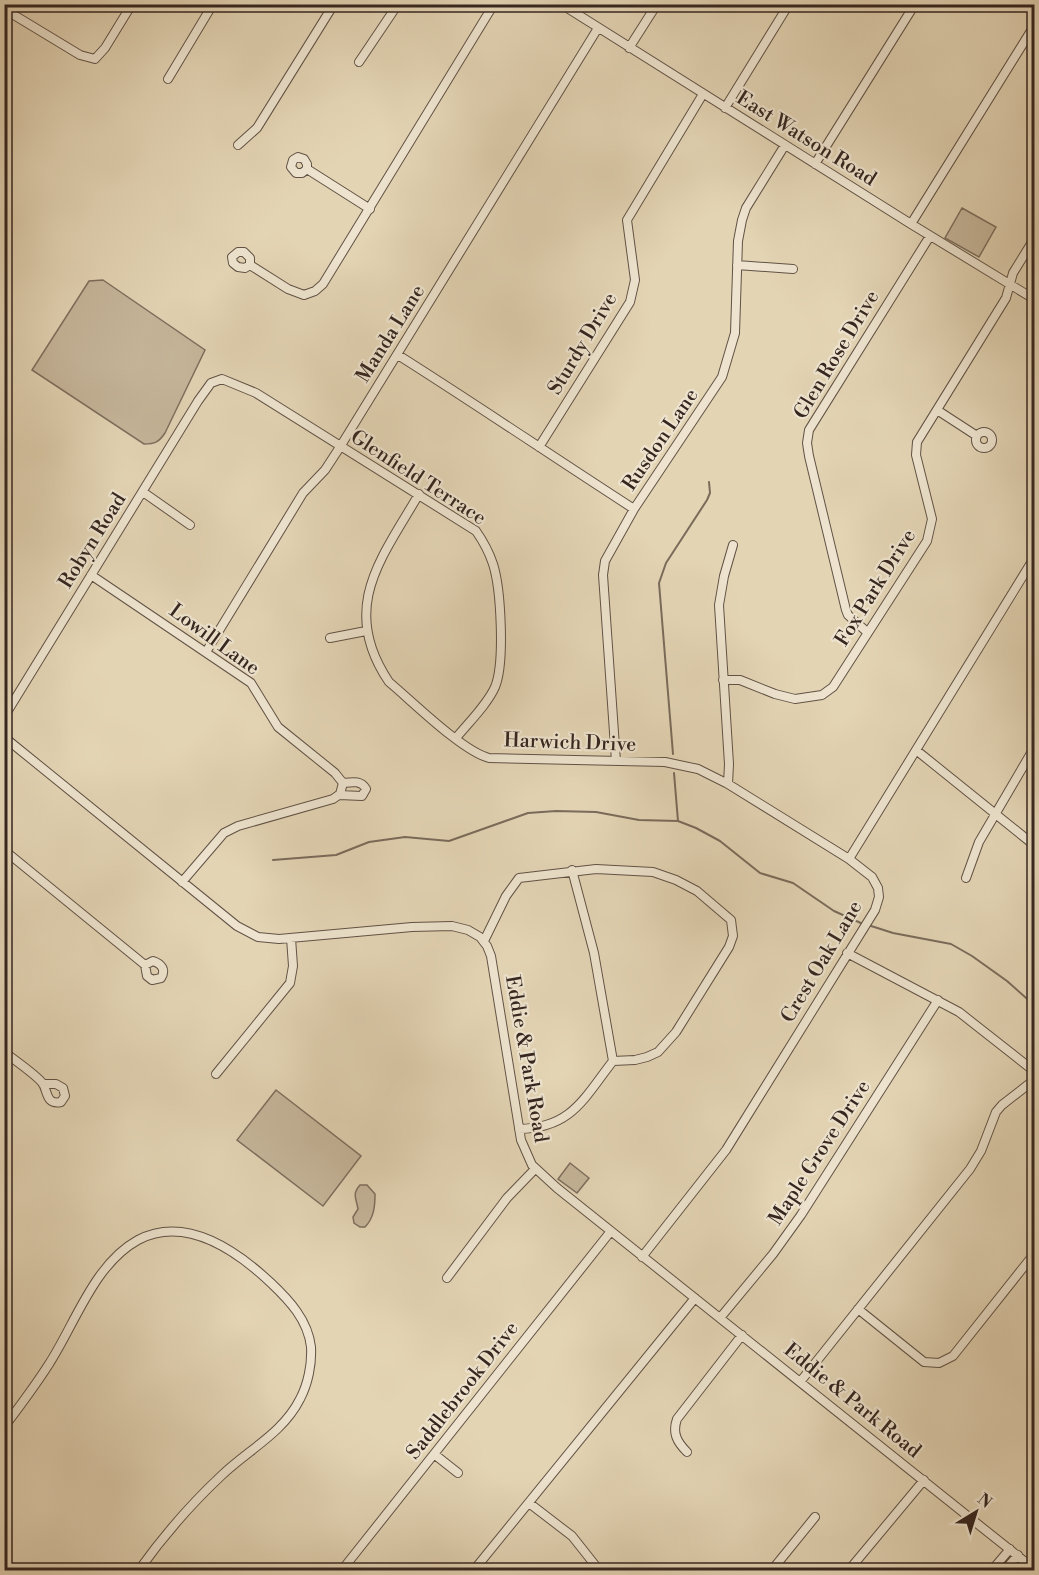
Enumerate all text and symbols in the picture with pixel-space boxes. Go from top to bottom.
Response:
street label: East Watson Road [731,86,881,192]
street label: Manda Lane [351,280,431,388]
street label: Glen Rose Drive [789,286,885,424]
street label: Sturdy Drive [543,288,623,400]
street label: Rusdon Lane [618,384,704,496]
street label: Glenfield Terrace [345,425,491,531]
street label: Robyn Road [54,488,133,594]
street label: Fox Park Drive [830,525,922,651]
street label: Lowill Lane [164,599,264,681]
street label: Harwich Drive [503,728,637,758]
street label: Crest Oak Lane [776,896,868,1028]
street label: Eddie & Park Road [499,973,553,1145]
street label: Maple Grove Drive [764,1076,876,1230]
street label: Saddlebrook Drive [401,1317,525,1465]
street label: Eddie & Park Road [778,1338,926,1464]
north arrow [946,1482,1006,1542]
text: N [973,1489,996,1513]

